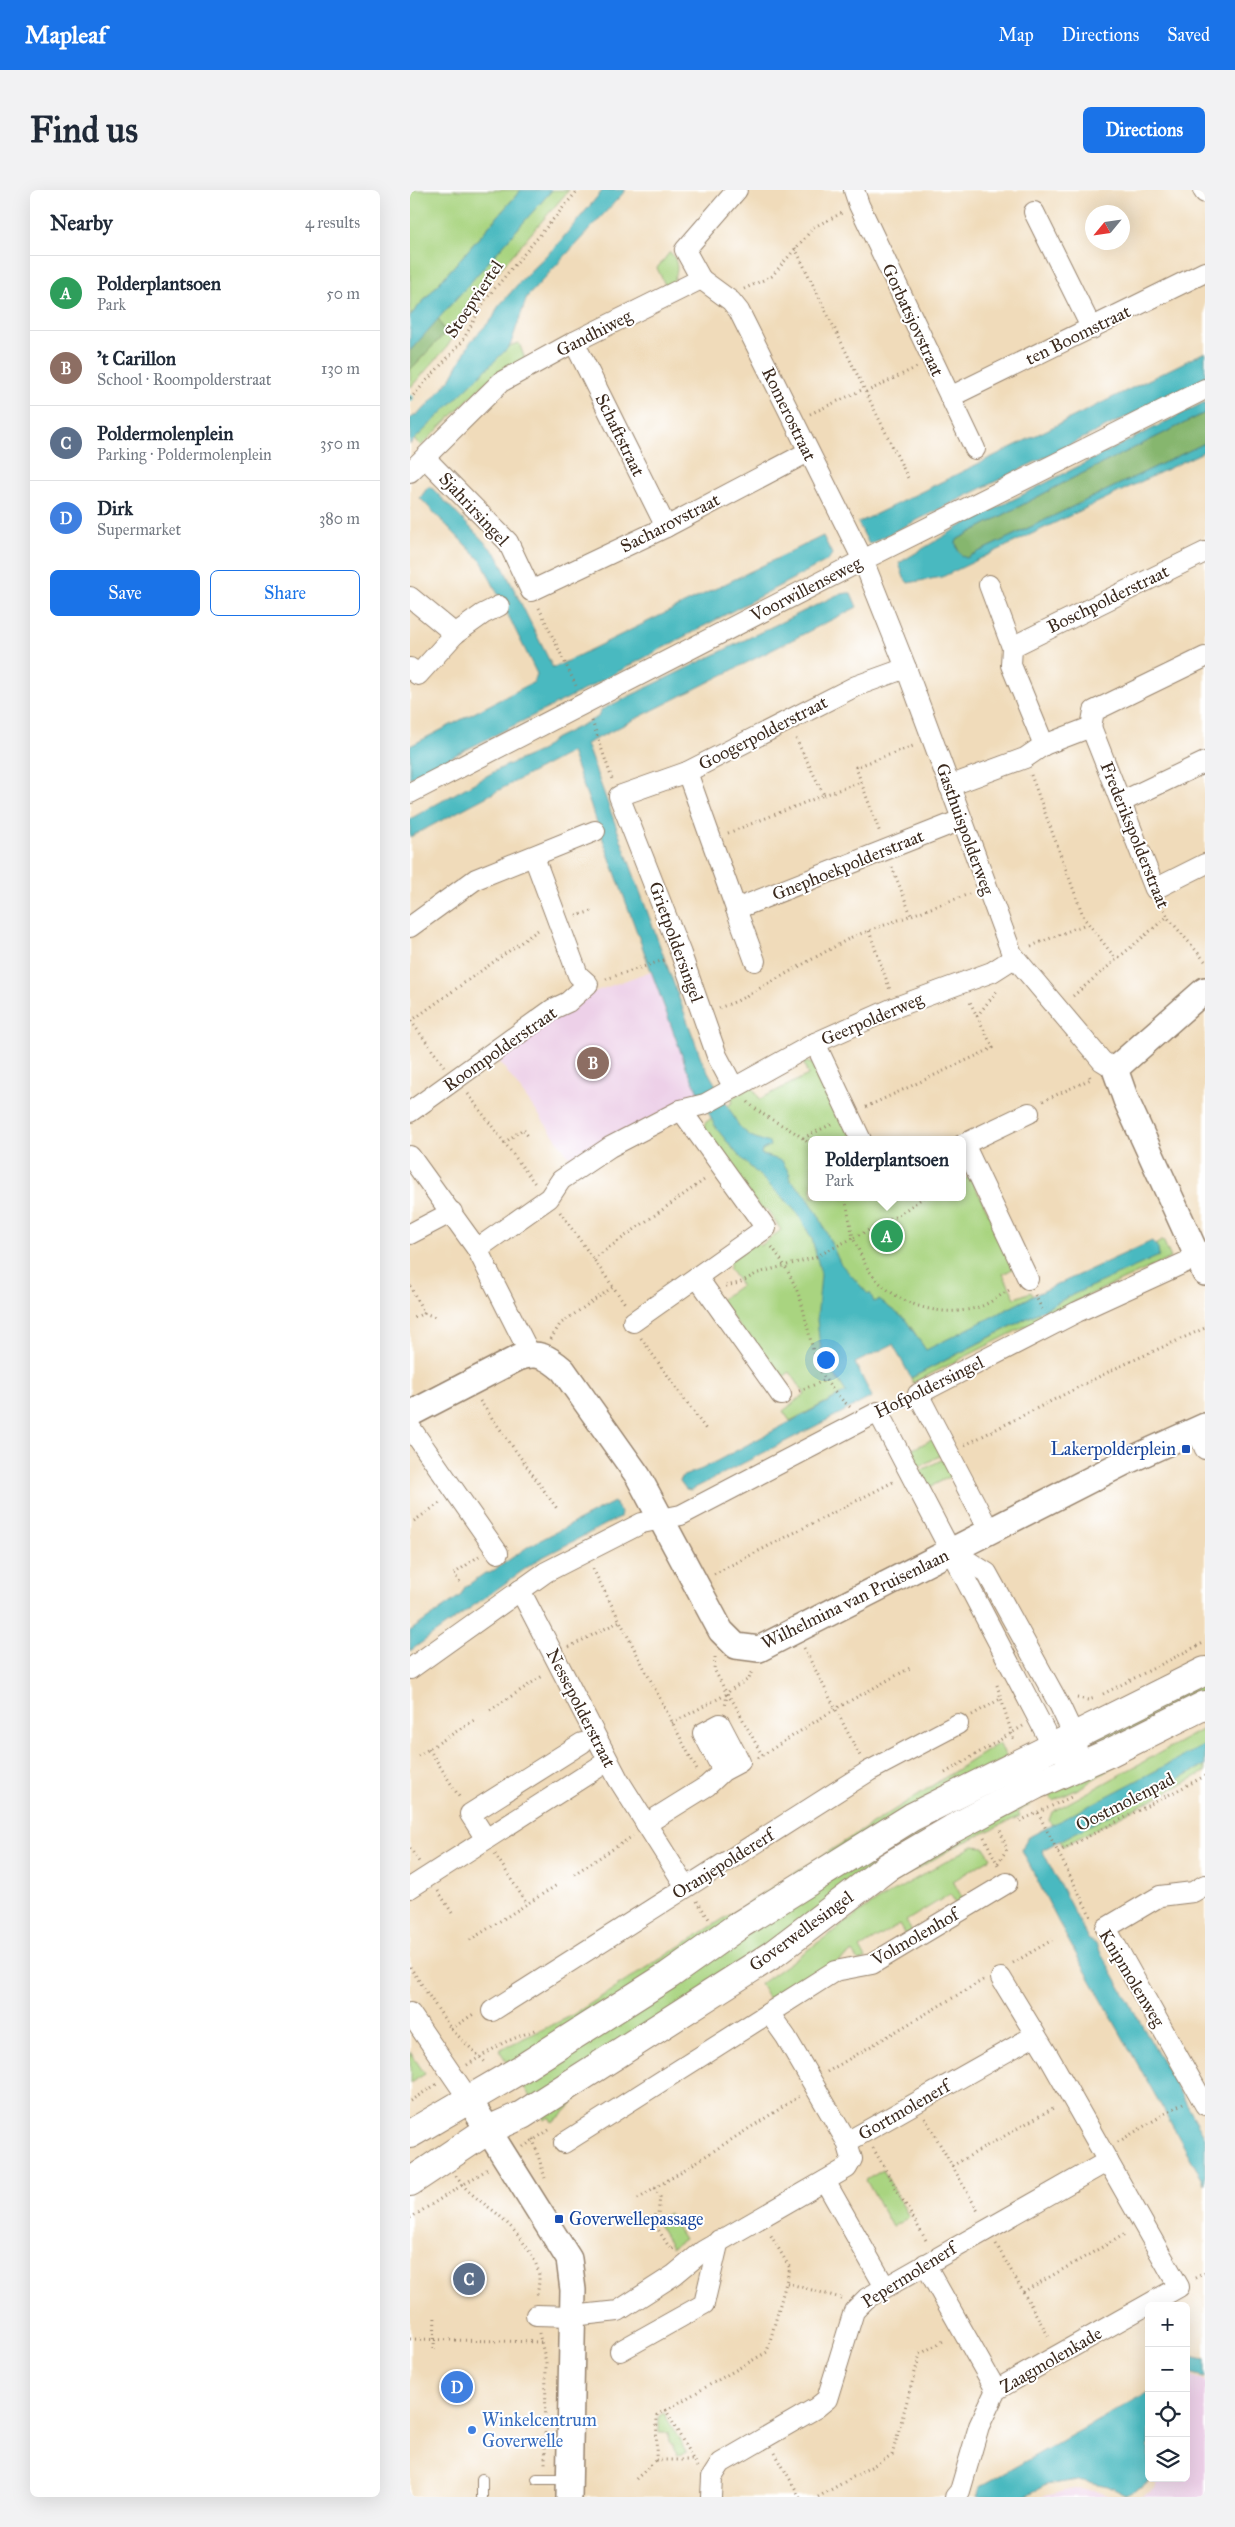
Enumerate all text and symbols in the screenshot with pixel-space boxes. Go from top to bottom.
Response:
text: Mapleaf [25,20,106,50]
text: Map [998,24,1034,46]
text: Directions [1062,24,1139,46]
text: Saved [1167,24,1210,46]
button: Directions [1083,107,1205,153]
text: Find us [30,109,138,152]
north arrow [1085,205,1130,250]
text: Nearby [50,210,113,236]
text: 4 results [305,213,360,232]
street label: Stoepviertel [440,256,508,342]
street label: Gorbatsjovstraat [877,260,949,380]
text: Polderplantsoen [97,272,221,295]
text: A [61,284,71,303]
text: 50 m [326,284,360,303]
text: Park [97,295,126,314]
street label: ten Boomstraat [1022,300,1135,370]
street label: Gandhiweg [553,304,636,362]
text: 't Carillon [97,347,176,370]
text: B [61,359,71,378]
text: 130 m [321,359,360,378]
street label: Romerostraat [757,364,821,465]
text: School · Roompolderstraat [97,370,271,389]
street label: Schaftstraat [591,390,650,480]
text: Poldermolenplein [97,422,233,445]
text: C [61,434,71,453]
text: 350 m [320,434,360,453]
text: Parking · Poldermolenplein [97,445,272,464]
street label: Sjahrirsingel [434,468,514,551]
street label: Sacharovstraat [617,488,724,558]
text: Dirk [97,497,133,520]
text: D [60,509,72,528]
text: 380 m [319,509,360,528]
text: Supermarket [97,520,181,539]
street label: Voorwillenseweg [746,551,866,628]
street label: Boschpolderstraat [1044,560,1173,638]
button: Save [50,570,200,616]
button: Share [210,570,360,616]
street label: Googerpolderstraat [695,691,832,776]
street label: Frederikspolderstraat [1096,759,1175,912]
street label: Gasthuispolderweg [930,760,999,899]
street label: Gnephoekpolderstraat [769,824,928,905]
street label: Grietpoldersingel [643,879,708,1006]
street label: Geerpolderweg [818,987,927,1051]
street label: Roompolderstraat [439,1001,561,1096]
pin: B [577,1044,609,1082]
popup [808,1136,966,1201]
text: Polderplantsoen [825,1148,949,1171]
text: Park [825,1171,854,1190]
pin: A [871,1217,903,1255]
your location [813,1347,839,1373]
street label: Hofpoldersingel [871,1351,988,1424]
place label: Lakerpolderplein [1051,1438,1176,1460]
marker: Lakerpolderplein [1180,1443,1192,1455]
street label: Wilhelmina van Pruisenlaan [758,1544,952,1654]
street label: Nessepolderstraat [542,1645,621,1772]
street label: Oostmolenpad [1072,1768,1178,1836]
street label: Oranjepoldererf [668,1822,781,1904]
street label: Goverwellesingel [745,1886,858,1977]
street label: Volmolenhof [867,1902,965,1971]
street label: Knipmolenweg [1093,1925,1170,2032]
street label: Gortmolenerf [854,2074,956,2145]
place label: Goverwellepassage [569,2208,704,2231]
marker: Goverwellepassage [553,2213,565,2225]
street label: Pepermolenerf [858,2236,963,2313]
pin: C [453,2260,485,2298]
map controls [1145,2302,1190,2482]
button: + [1145,2302,1190,2347]
street label: Zaagmolenkade [996,2322,1106,2399]
button: − [1145,2347,1190,2392]
pin: D [441,2368,473,2406]
button: locate [1145,2392,1190,2437]
place label: Winkelcentrum Goverwelle [482,2409,597,2452]
marker: Winkelcentrum Goverwelle [466,2424,478,2436]
button: layers [1145,2437,1190,2482]

